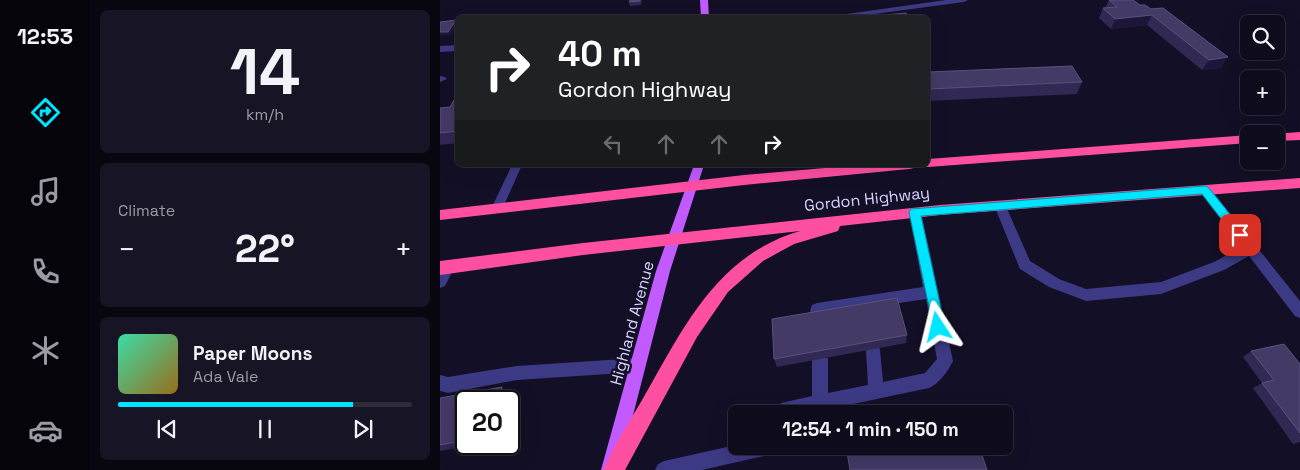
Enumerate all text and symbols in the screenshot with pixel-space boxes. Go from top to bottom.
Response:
map controls [1240,15,1285,170]
button: search [1240,15,1285,60]
text: 12:53 [17,22,73,50]
text: 14 [230,30,300,113]
text: 40 m [558,32,642,76]
icon: right [475,35,540,100]
button: + [1240,70,1285,115]
text: Gordon Highway [558,75,732,103]
icon: directions [28,95,63,130]
text: km/h [246,104,284,125]
button: − [1240,125,1285,170]
icon: left [599,130,627,158]
icon: ahead [652,130,680,158]
icon: ahead [705,130,733,158]
icon: right [758,130,786,158]
icon: music [28,174,63,209]
street label: Gordon Highway [803,182,931,216]
text: Climate [118,200,175,221]
pin [1219,214,1261,256]
icon: arrive [1226,221,1254,249]
text: 22° [235,225,295,273]
text: − [118,231,135,267]
text: + [395,231,412,267]
icon: phone [28,254,63,289]
street label: Highland Avenue [605,258,659,388]
position arrow [911,300,963,352]
icon: climate [28,333,63,368]
text: Paper Moons [193,341,312,366]
text: Ada Vale [193,366,258,387]
speed limit sign: 20 [455,390,520,455]
icon: car [28,413,63,448]
icon: previous [153,415,181,443]
icon: pause [251,415,279,443]
icon: next [349,415,377,443]
text: 12:54 · 1 min · 150 m [782,417,959,442]

